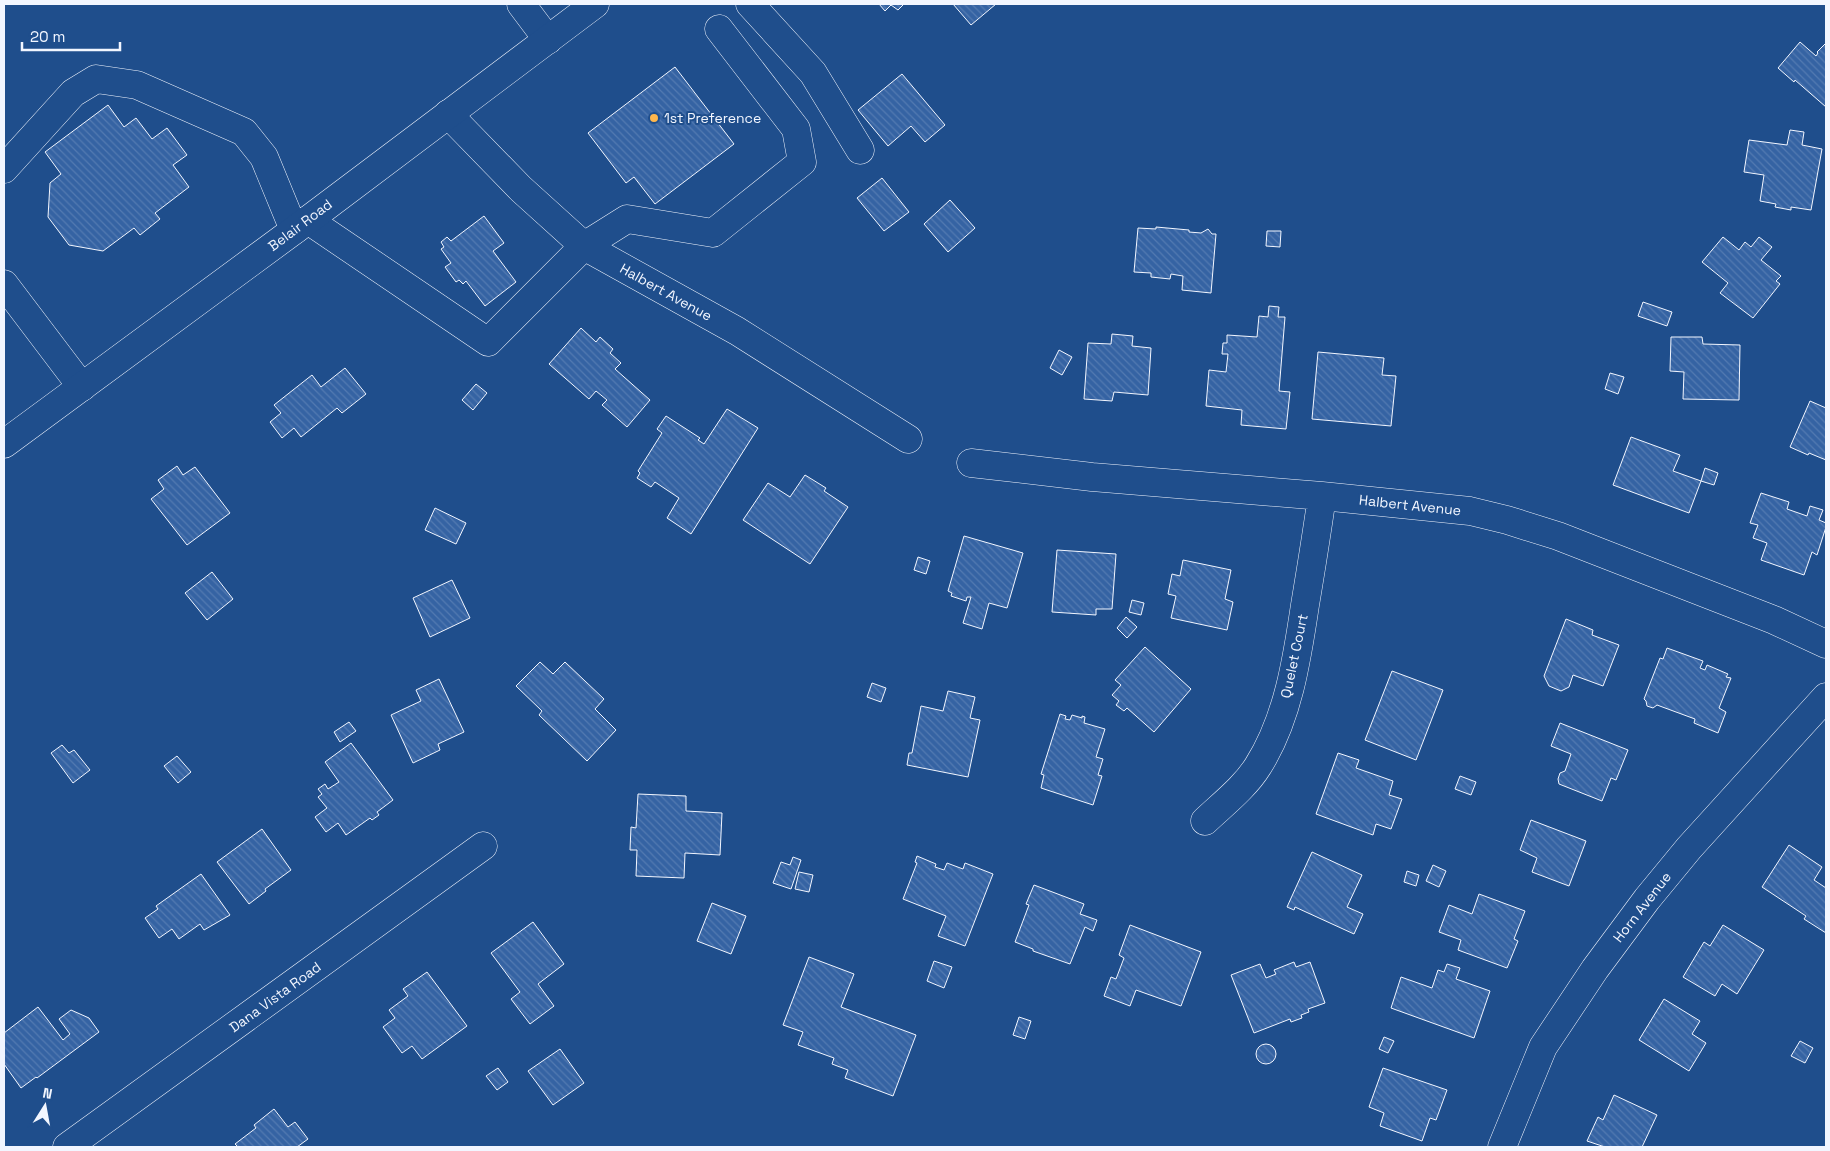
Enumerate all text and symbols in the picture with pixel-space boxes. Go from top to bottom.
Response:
scale bar [22,20,120,52]
text: 20 m [30,27,65,46]
place label: 1st Preference [664,109,761,127]
marker: 1st Preference [648,112,660,124]
street label: Belair Road [264,195,336,255]
street label: Halbert Avenue [617,259,715,325]
street label: Halbert Avenue [1358,491,1462,519]
street label: Quelet Court [1276,612,1312,700]
street label: Horn Avenue [1609,868,1675,946]
street label: Dana Vista Road [226,958,324,1036]
north arrow [20,1081,70,1131]
text: N [41,1084,54,1103]

